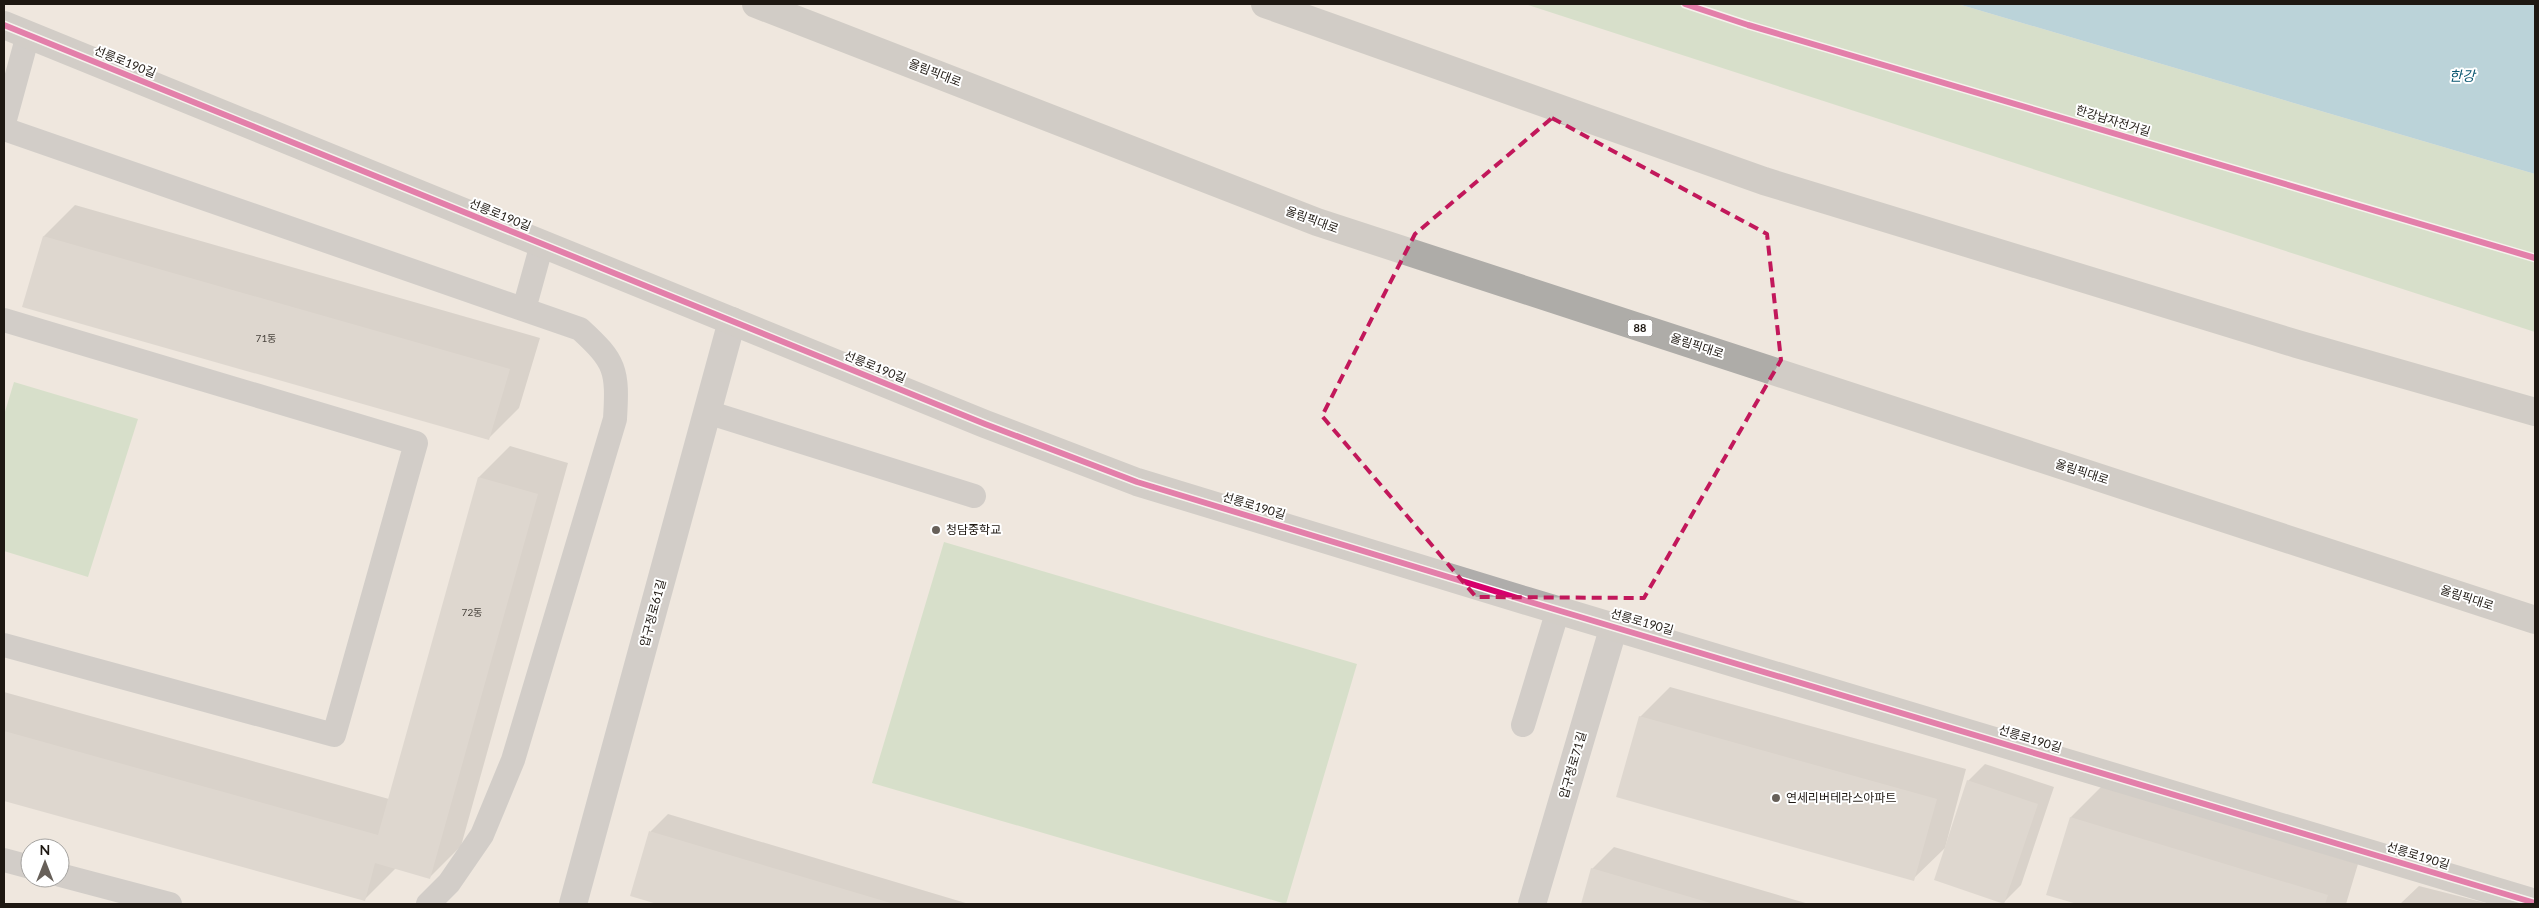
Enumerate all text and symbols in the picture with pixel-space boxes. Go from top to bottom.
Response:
street label: 선릉로190길 [92,42,158,81]
street label: 올림픽대로 [907,56,964,89]
water label: 한강 [2449,67,2477,84]
street label: 한강남자전거길 [2074,102,2152,139]
street label: 선릉로190길 [467,195,533,234]
street label: 올림픽대로 [1284,203,1341,236]
road number: 88 [1628,319,1652,336]
street label: 올림픽대로 [1669,330,1726,361]
house number: 71동 [256,332,276,344]
street label: 선릉로190길 [842,347,908,386]
street label: 올림픽대로 [2054,456,2111,487]
street label: 선릉로190길 [1221,489,1287,522]
place label: 청담중학교 [946,522,1001,537]
marker: 청담중학교 [930,524,942,536]
street label: 압구정로61길 [636,578,669,648]
street label: 올림픽대로 [2439,582,2496,613]
street label: 선릉로190길 [1609,605,1675,638]
house number: 72동 [462,606,482,618]
street label: 선릉로190길 [1997,722,2063,755]
street label: 압구정로71길 [1556,730,1589,800]
place label: 연세리버테라스아파트 [1786,790,1896,805]
marker: 연세리버테라스아파트 [1770,792,1782,804]
north arrow [20,838,70,888]
street label: 선릉로190길 [2385,839,2451,872]
text: N [40,841,50,858]

